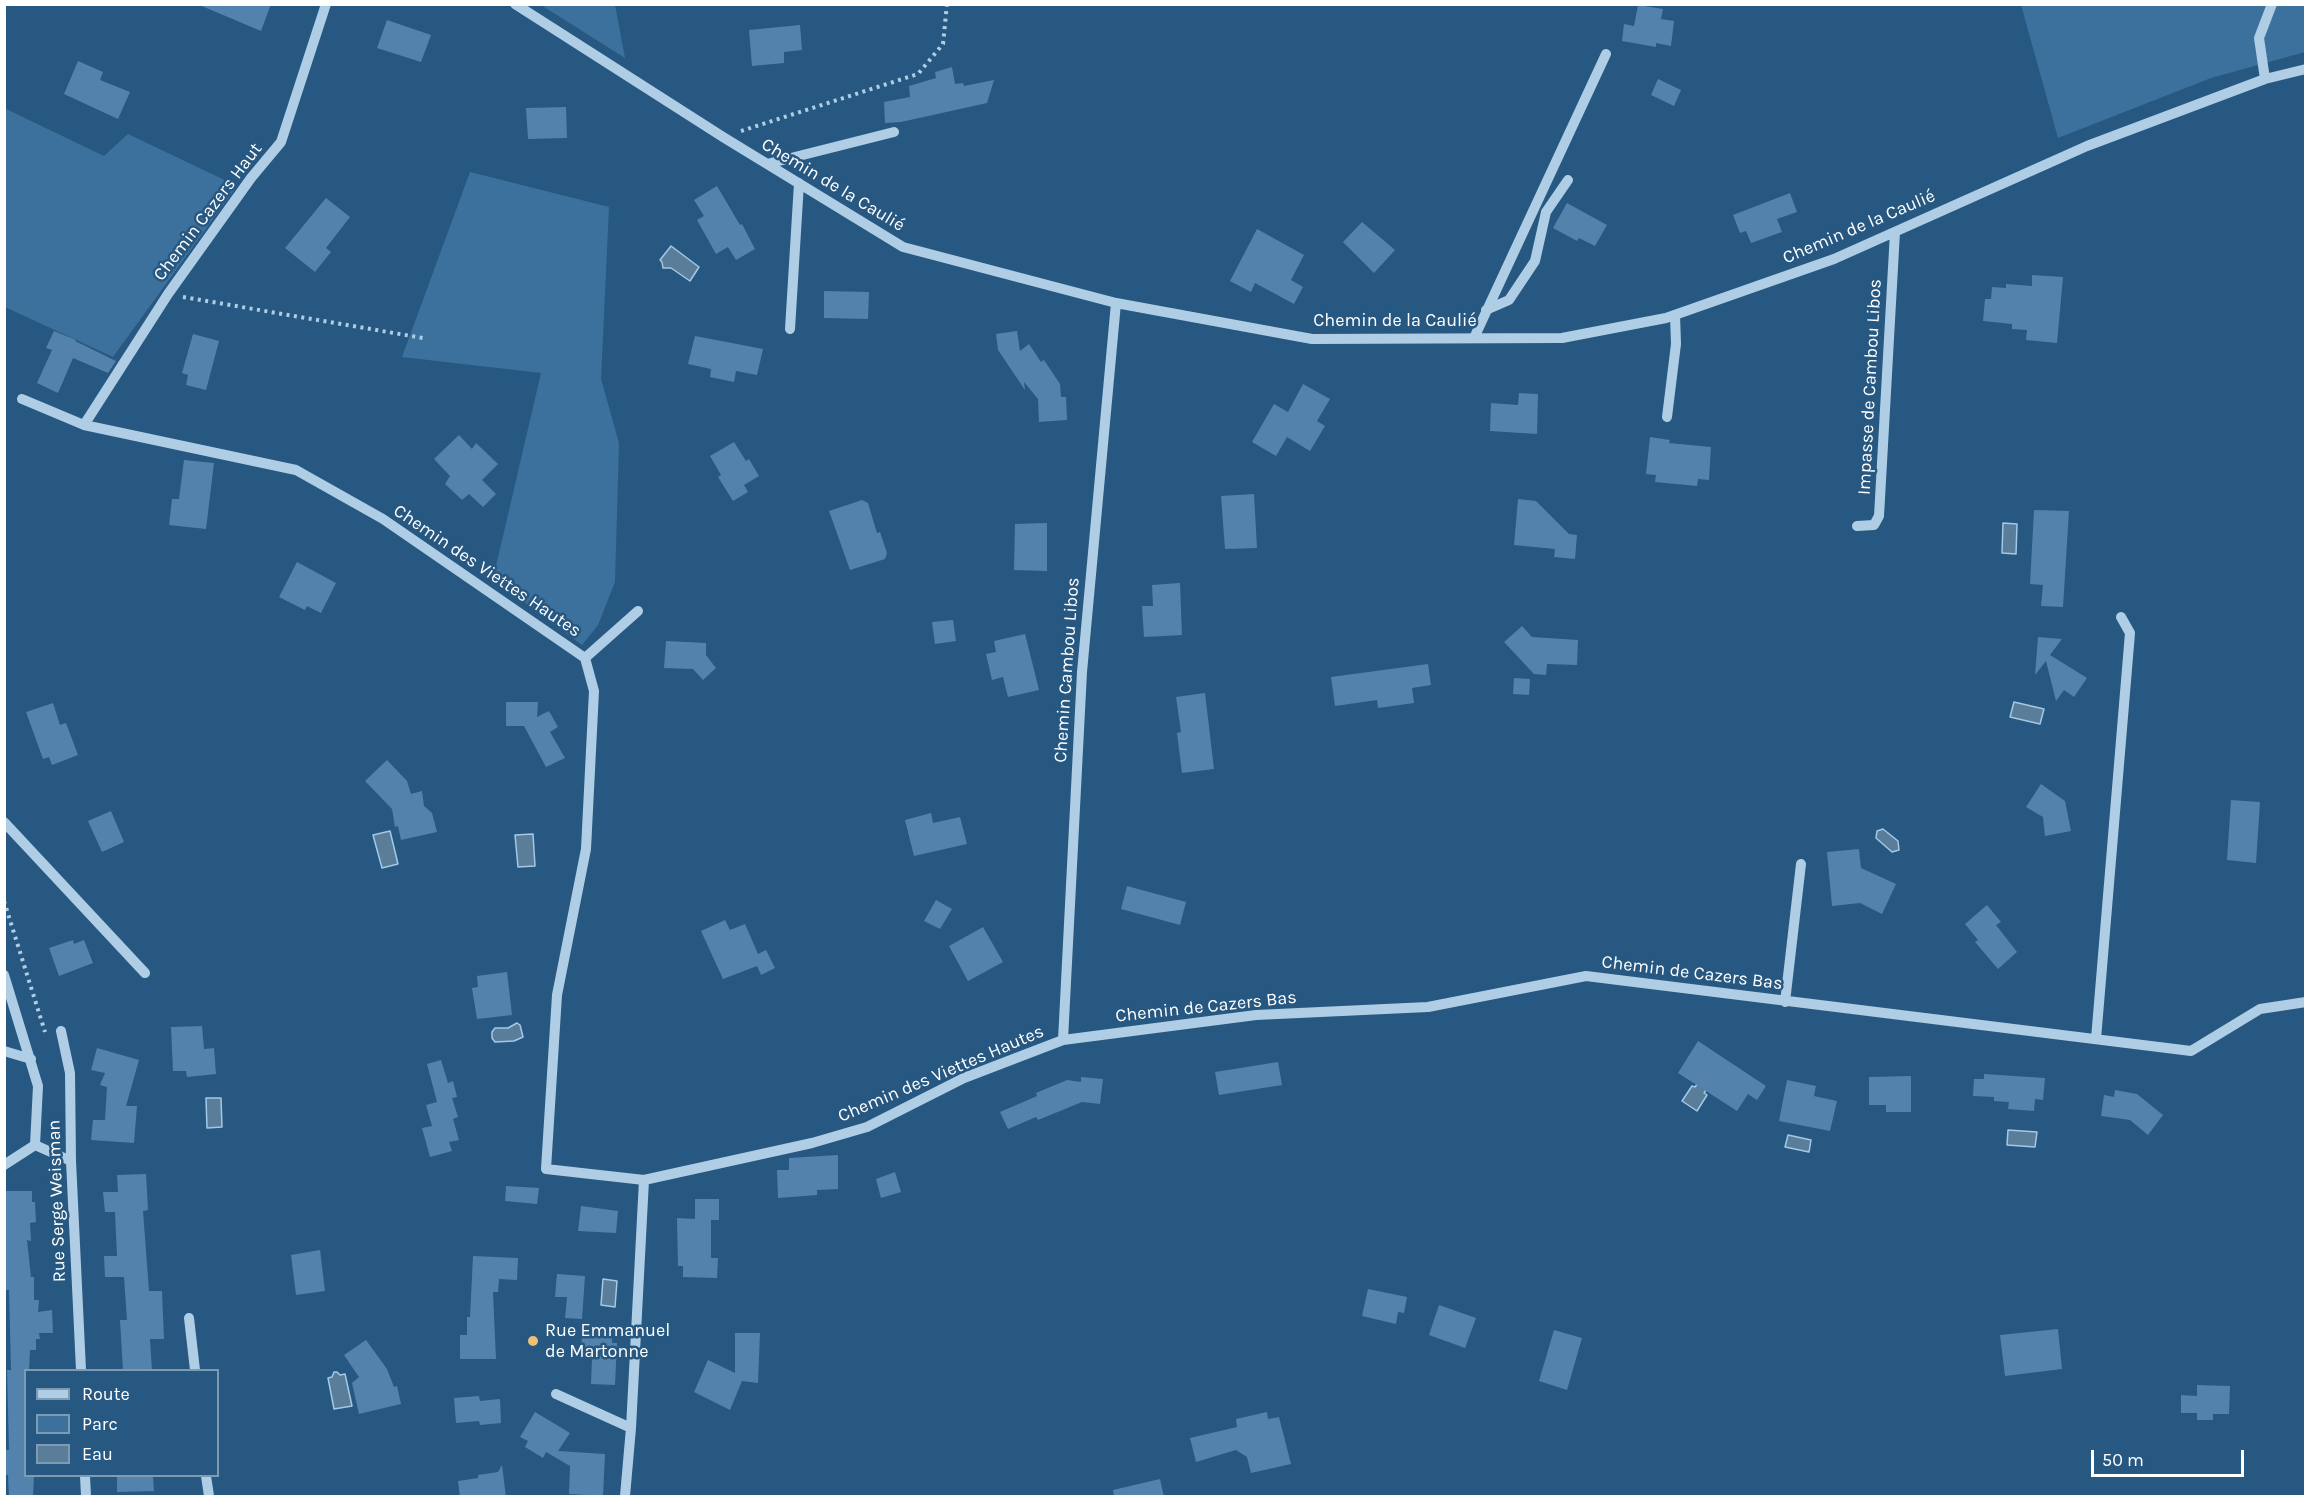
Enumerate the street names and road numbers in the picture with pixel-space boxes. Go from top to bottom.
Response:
street label: Chemin de la Caulié [757,134,909,236]
street label: Chemin Cazers Haut [149,139,267,285]
street label: Chemin de la Caulié [1780,185,1938,269]
street label: Impasse de Cambou Libos [1854,279,1886,495]
street label: Chemin de la Caulié [1313,310,1477,332]
street label: Chemin des Viettes Hautes [389,500,585,642]
street label: Chemin Cambou Libos [1050,577,1084,763]
street label: Chemin de Cazers Bas [1600,951,1784,995]
street label: Chemin de Cazers Bas [1114,987,1298,1027]
street label: Chemin des Viettes Hautes [835,1021,1047,1127]
street label: Rue Serge Weisman [43,1119,71,1283]

